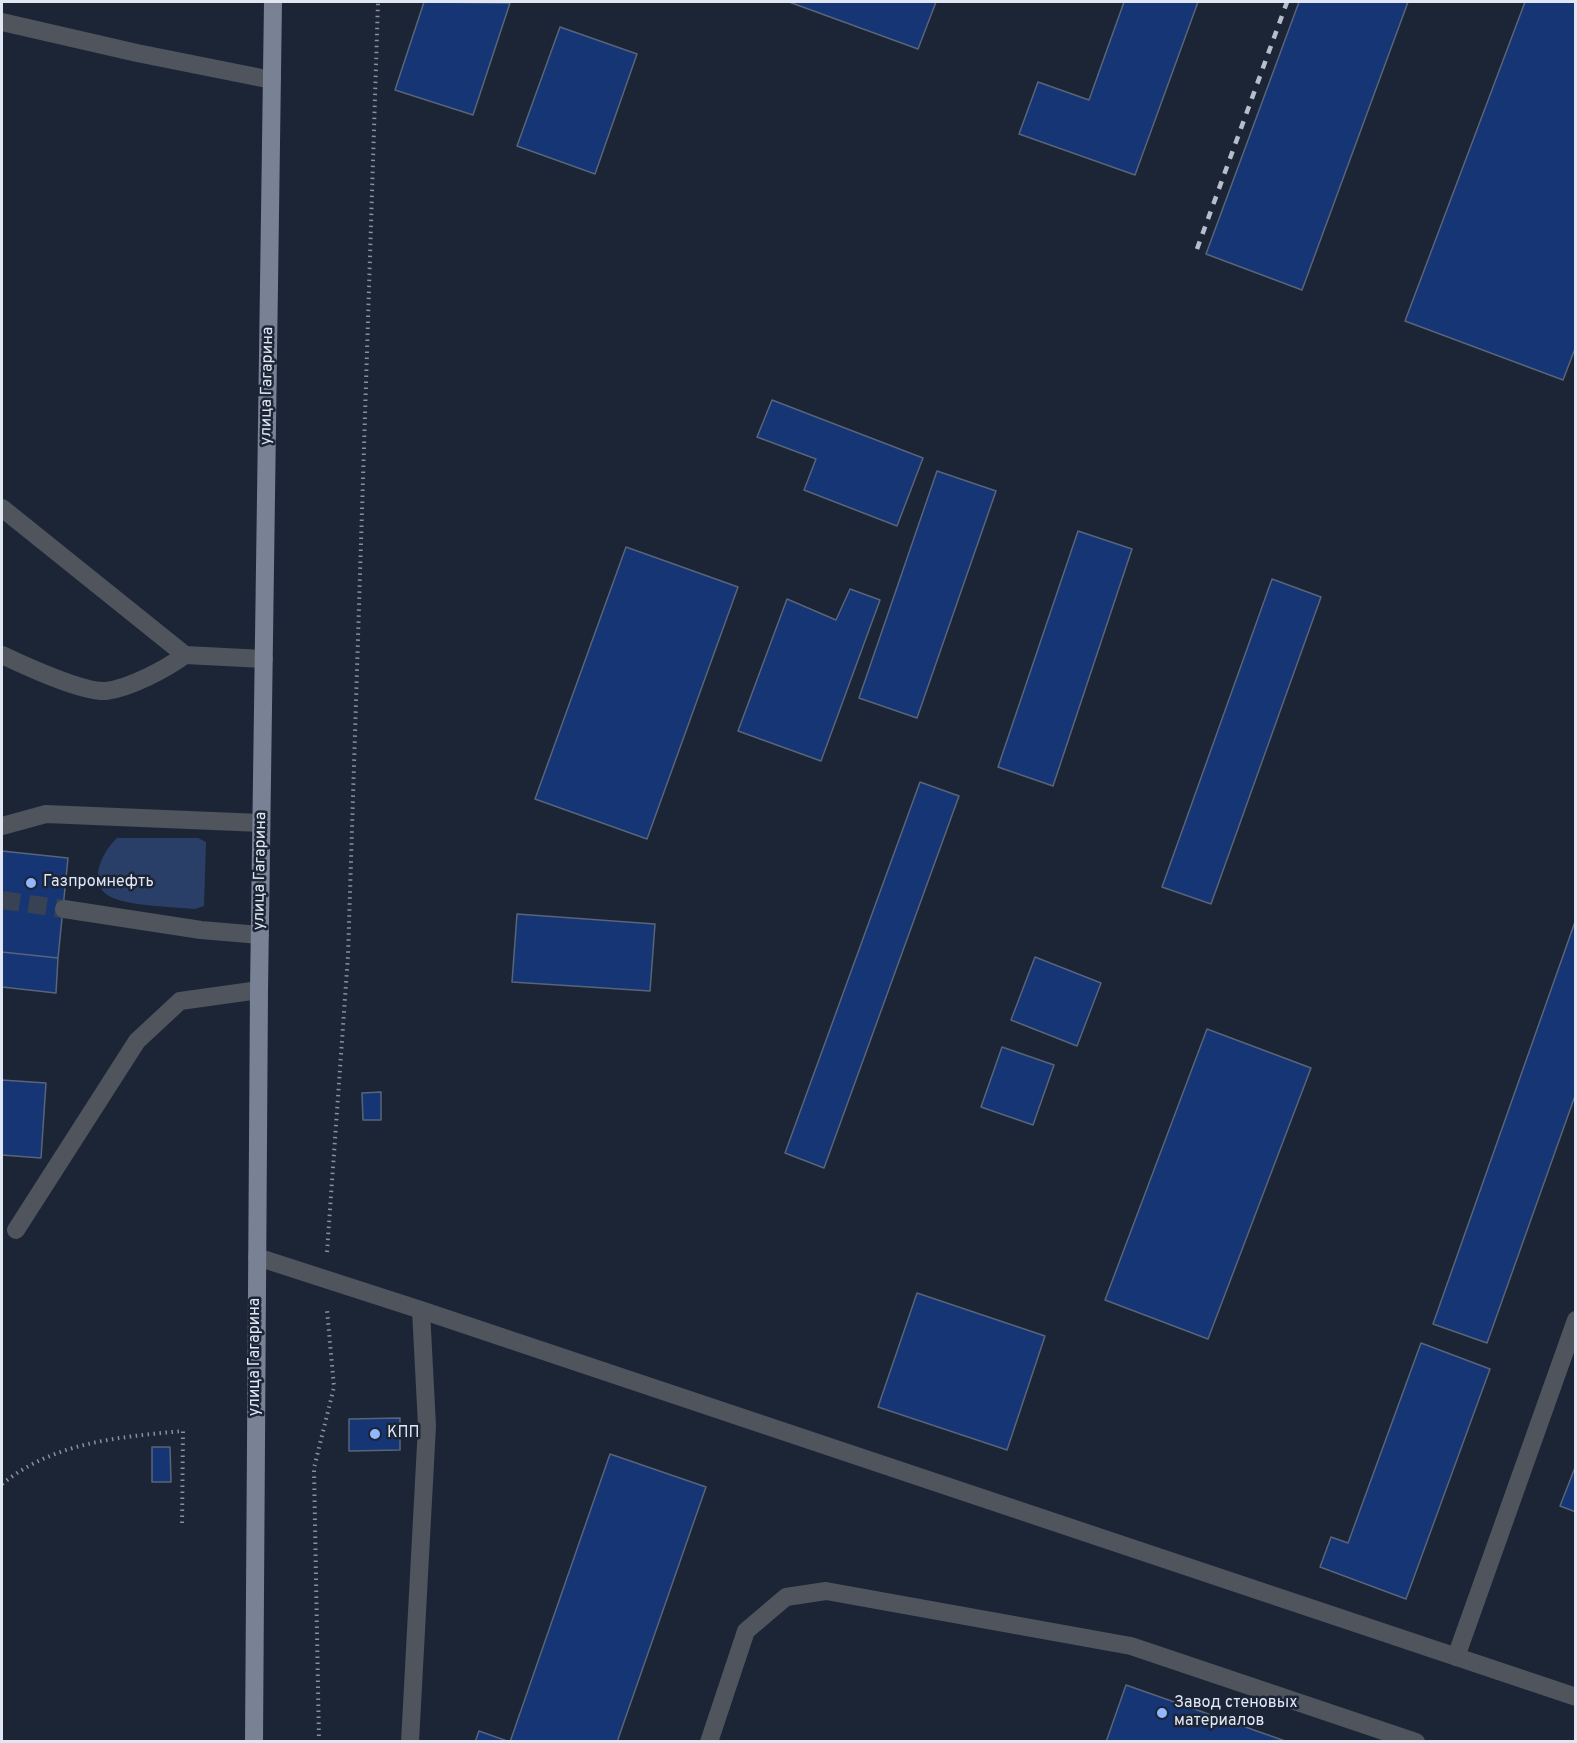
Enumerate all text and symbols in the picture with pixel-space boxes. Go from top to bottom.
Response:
street label: улица Гагарина [257,327,279,445]
street label: улица Гагарина [250,812,272,930]
place label: Газпромнефть [43,873,154,893]
marker: Газпромнефть [24,876,38,890]
street label: улица Гагарина [246,1298,266,1416]
place label: КПП [387,1424,420,1444]
marker: КПП [368,1427,382,1441]
place label: Завод стеновых материалов [1174,1694,1297,1732]
marker: Завод стеновых материалов [1155,1706,1169,1720]

